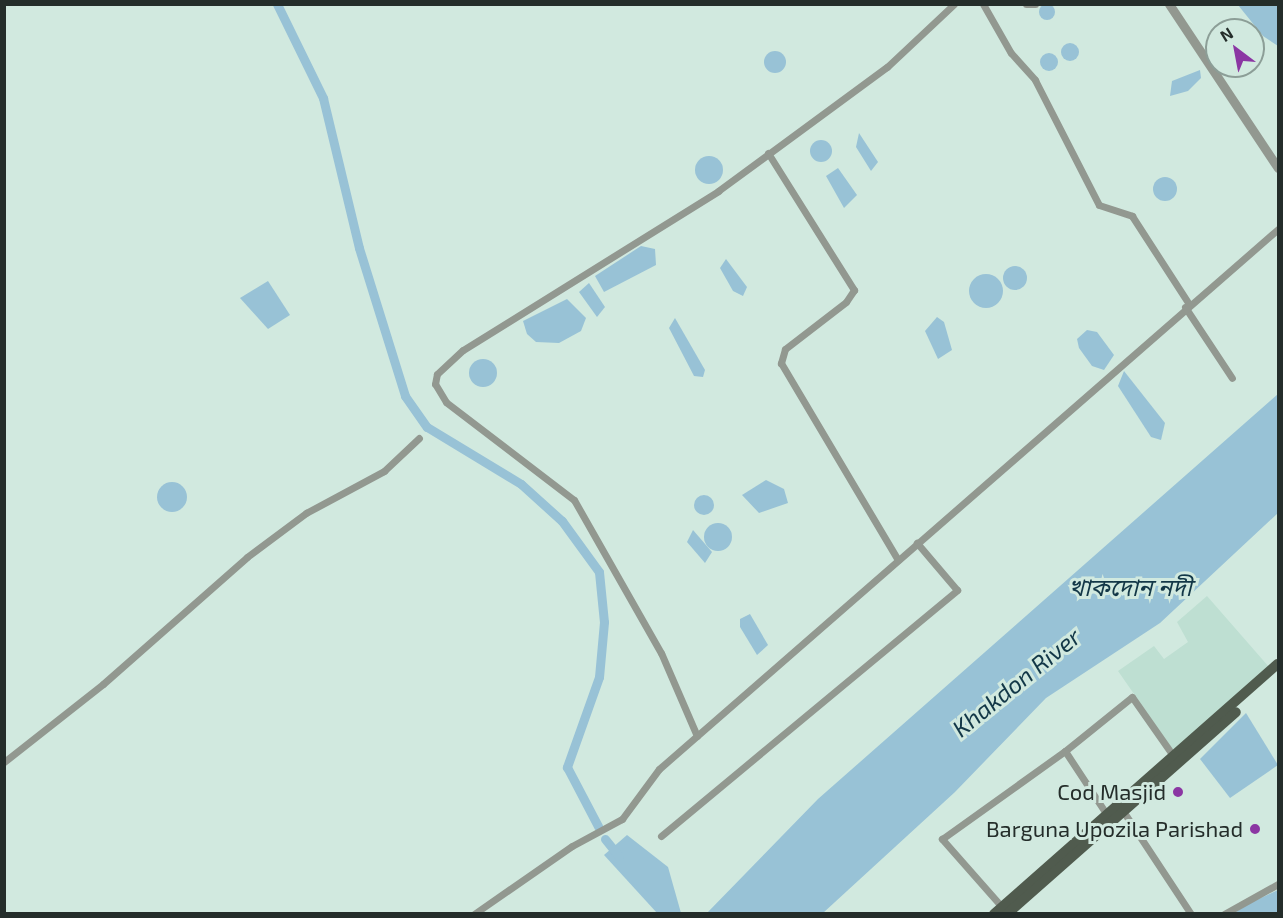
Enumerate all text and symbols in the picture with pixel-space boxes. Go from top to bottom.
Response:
north arrow [1205,18,1265,78]
text: N [1216,23,1236,45]
water label: খাকদোন নদী [1068,573,1192,601]
water label: Khakdon River [946,622,1086,742]
place label: Cod Masjid [1057,779,1166,805]
marker: Cod Masjid [1171,785,1185,799]
place label: Barguna Upozila Parishad [986,816,1243,842]
marker: Barguna Upozila Parishad [1248,822,1262,836]

